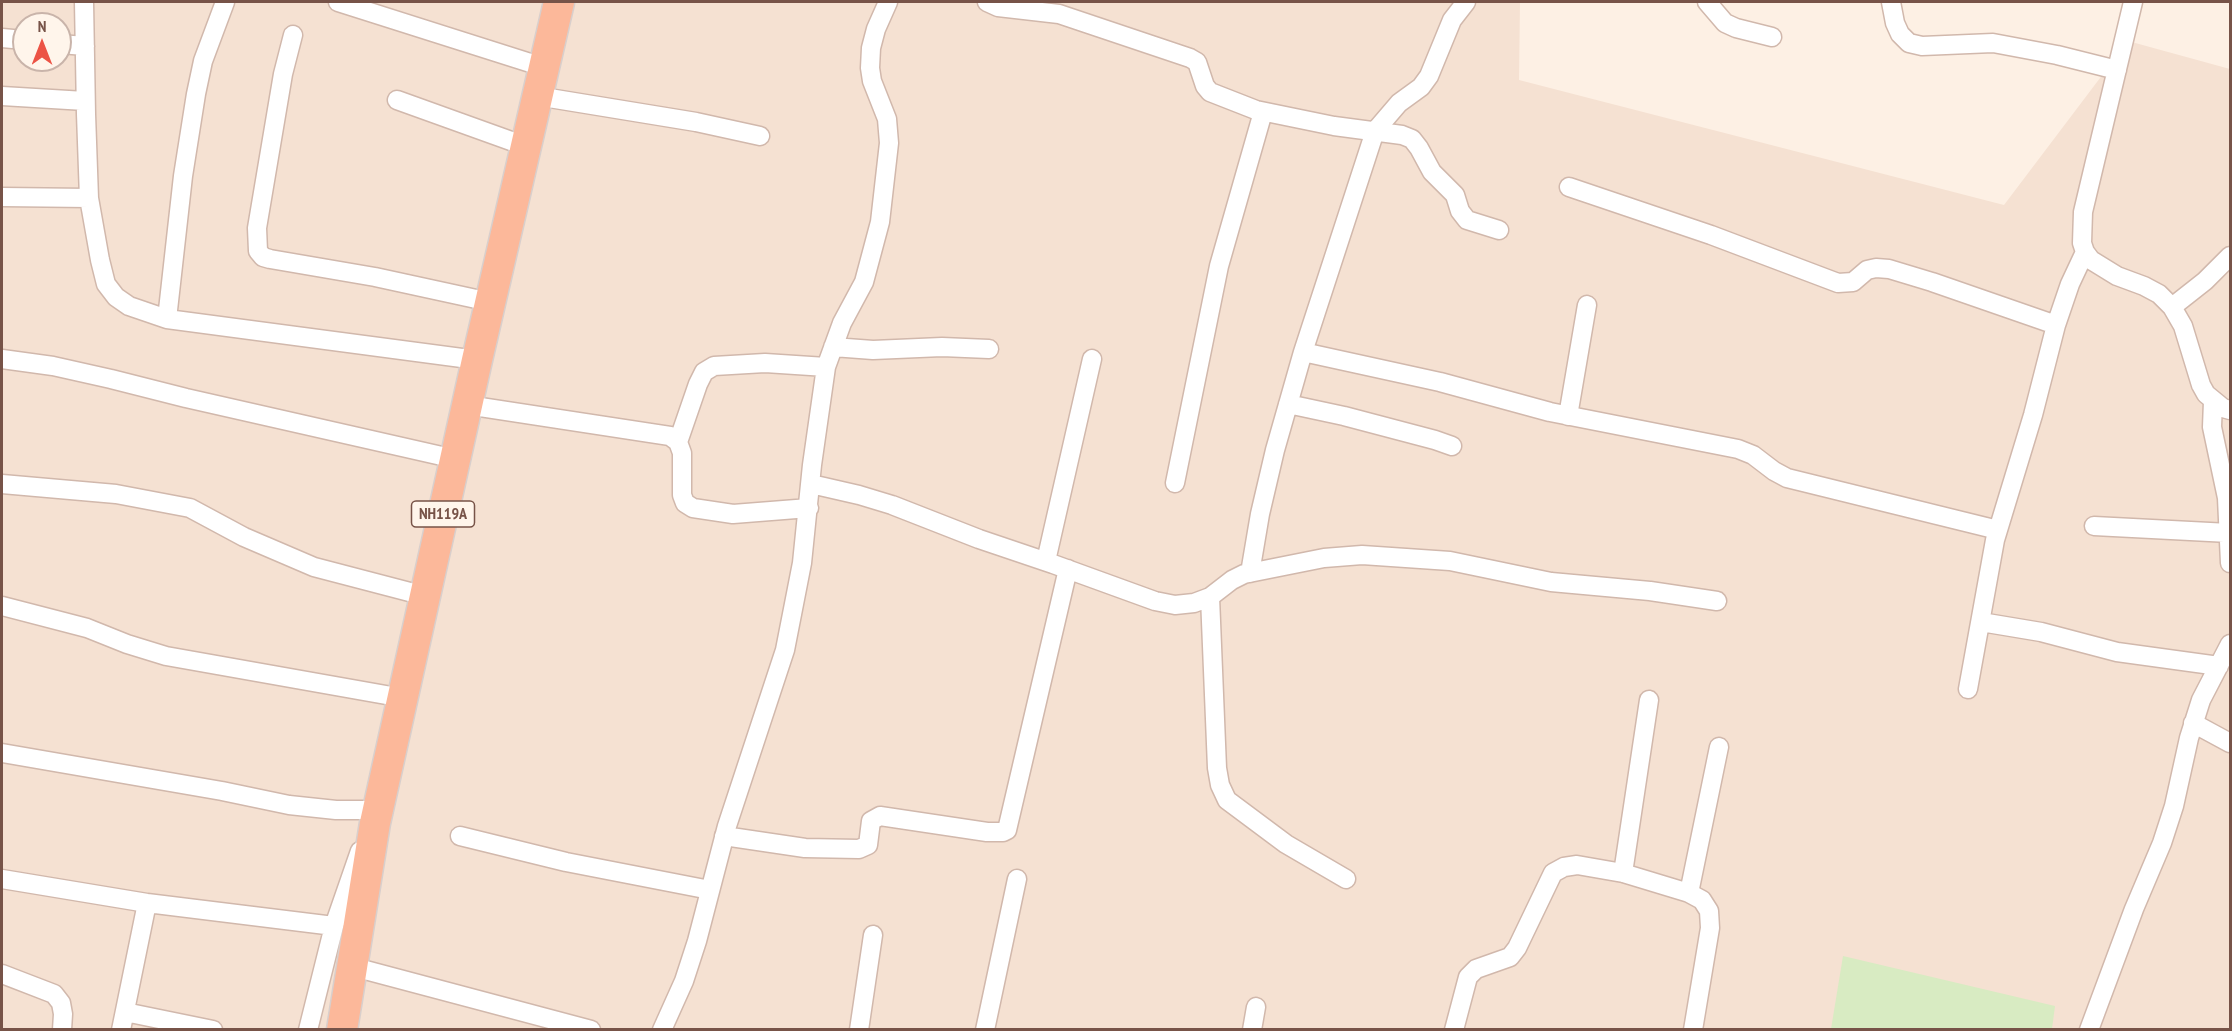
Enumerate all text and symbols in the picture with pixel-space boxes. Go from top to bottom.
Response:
north arrow [12,12,72,72]
text: N [38,16,46,36]
road number: NH119A [412,501,474,527]

